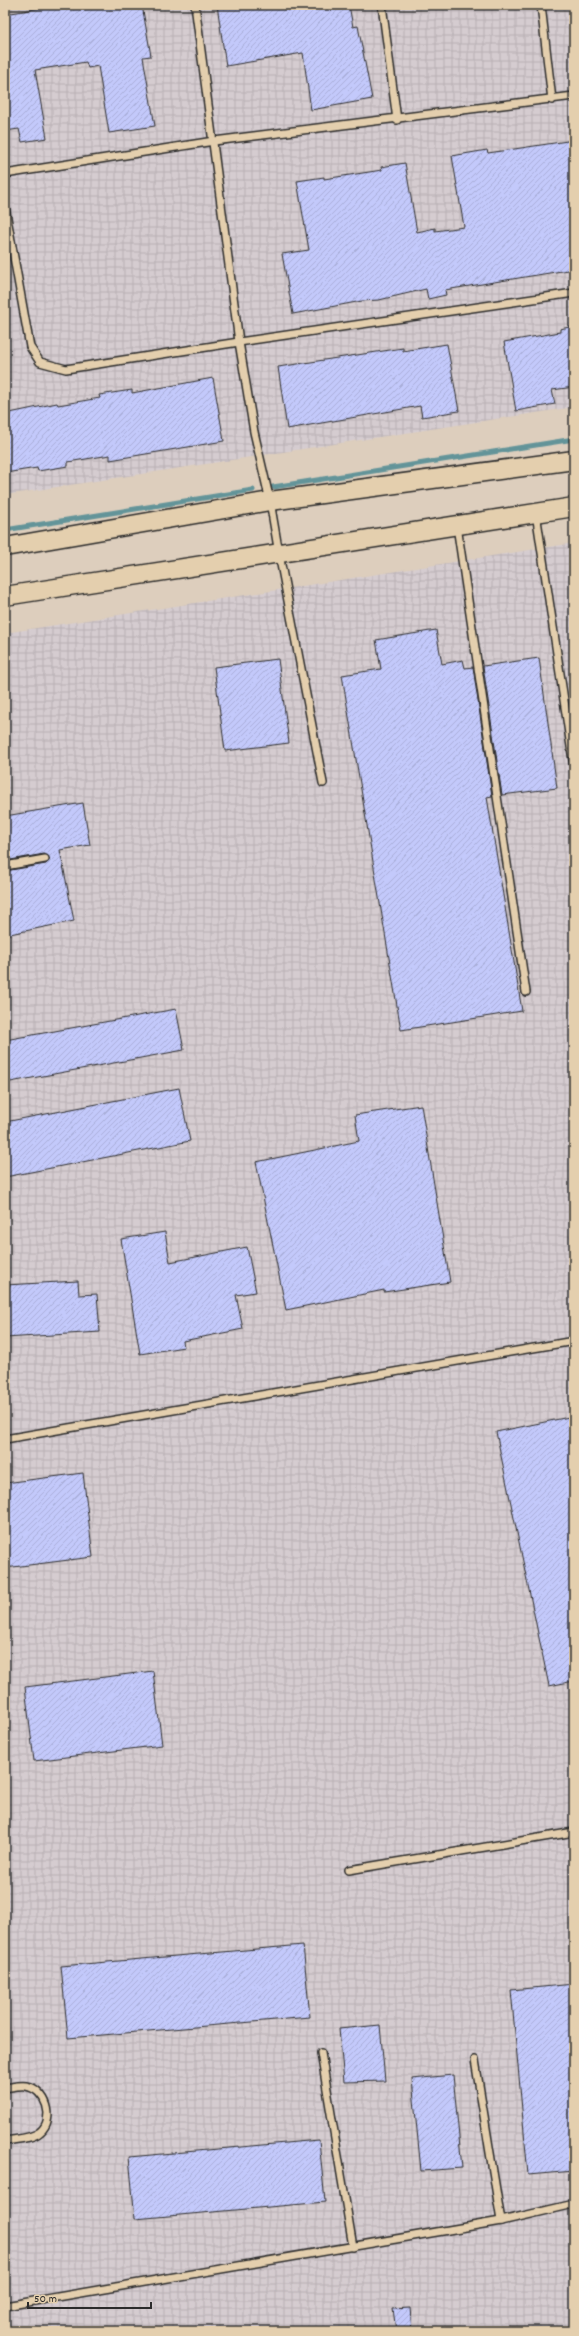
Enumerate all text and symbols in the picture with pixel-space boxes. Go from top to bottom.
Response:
scale bar [28,2284,151,2310]
text: 50 m [34,2291,57,2308]

